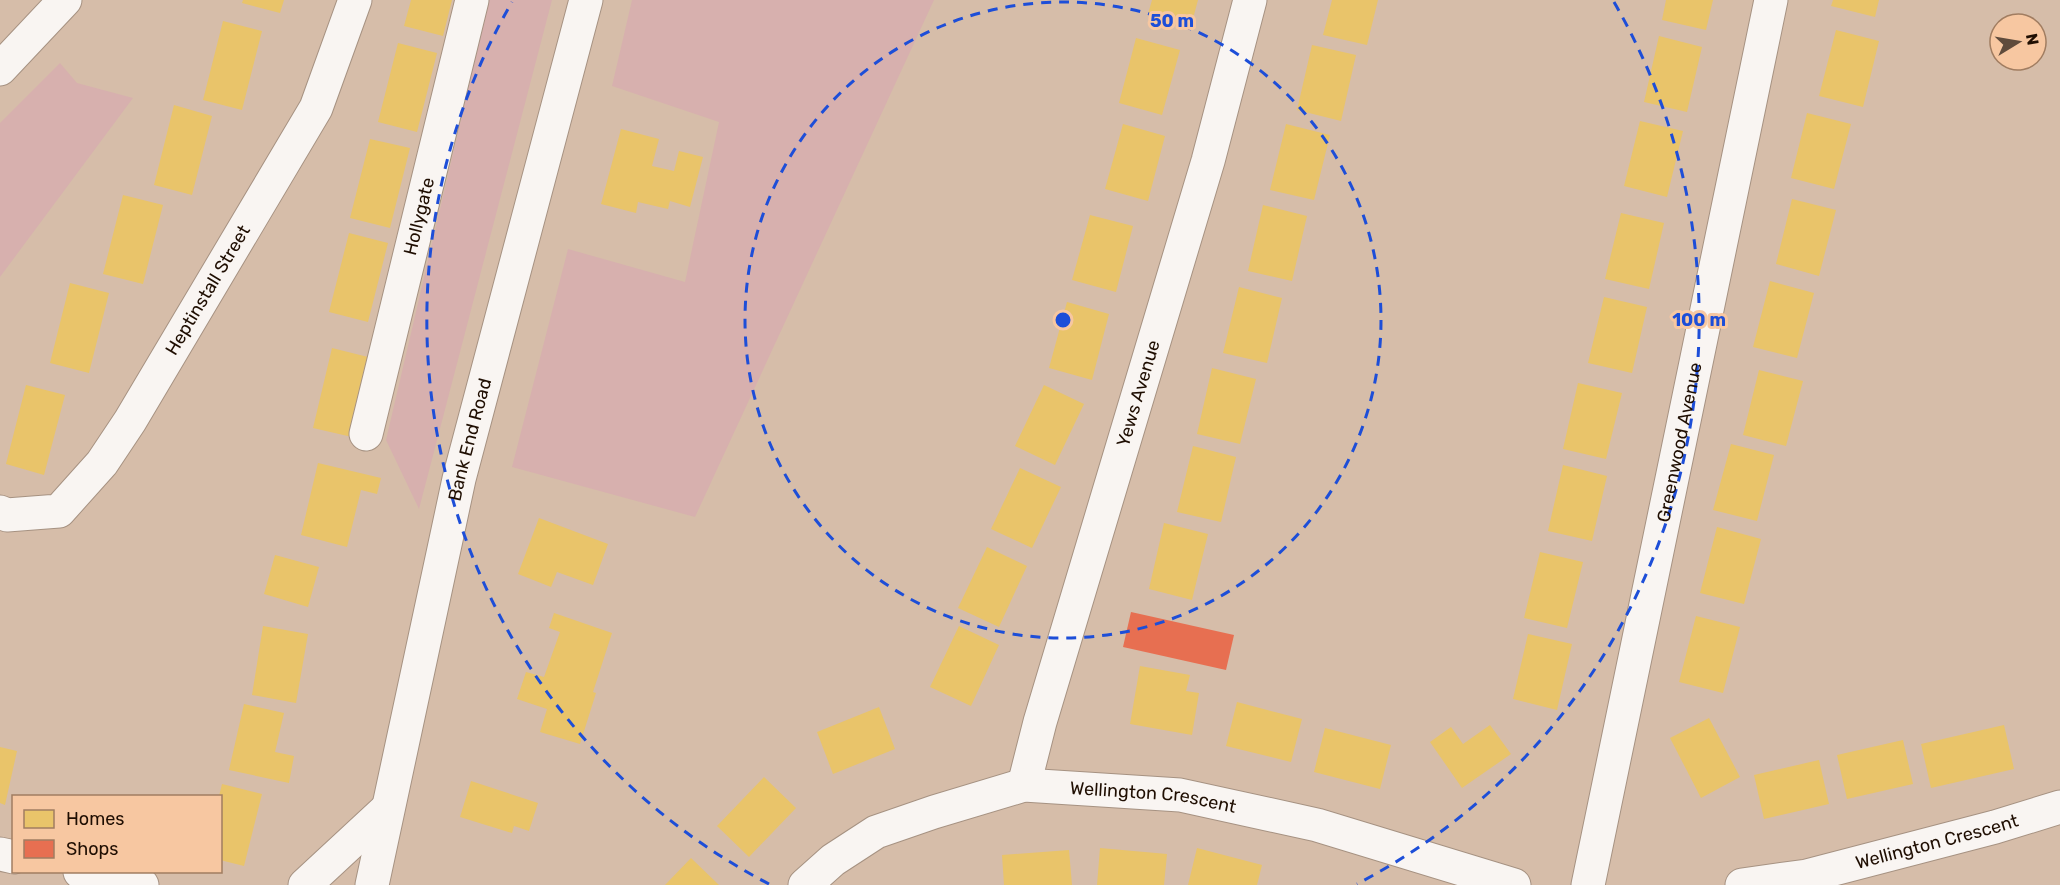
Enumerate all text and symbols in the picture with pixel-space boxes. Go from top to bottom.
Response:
text: 50 m [1150,10,1194,32]
north arrow [1988,12,2048,72]
text: N [2022,32,2043,47]
street label: Hollygate [399,175,439,258]
street label: Heptinstall Street [161,221,255,359]
text: 100 m [1672,309,1726,331]
centre of rings [1053,310,1073,330]
street label: Yews Avenue [1112,337,1165,449]
street label: Greenwood Avenue [1652,361,1707,524]
street label: Bank End Road [444,376,496,503]
street label: Wellington Crescent [1069,777,1238,818]
legend [12,795,222,873]
text: Homes [66,808,124,830]
street label: Wellington Crescent [1853,809,2021,874]
text: Shops [66,838,118,860]

